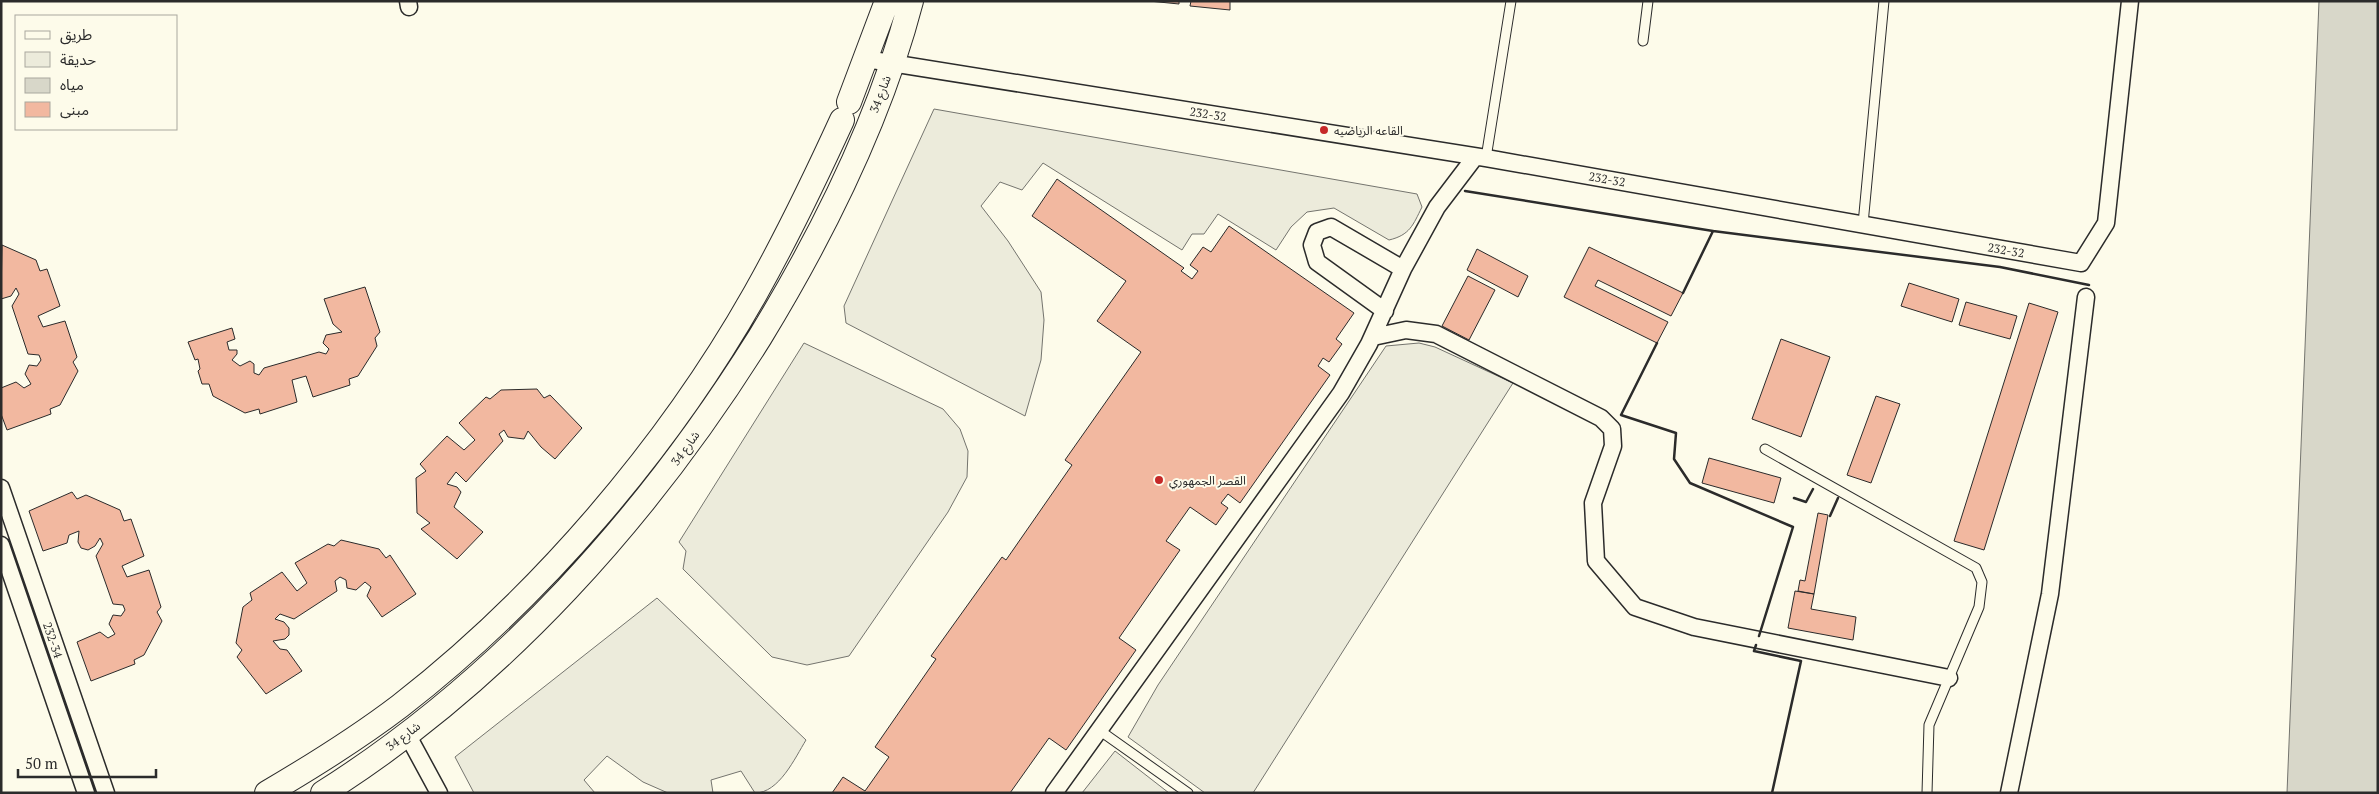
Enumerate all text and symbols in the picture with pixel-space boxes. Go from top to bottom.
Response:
legend [15,15,178,130]
text: طريق [60,24,92,45]
text: حديقة [60,49,96,69]
street label: شارع 34 [866,73,896,116]
text: مياه [60,74,84,94]
text: مبنى [60,99,89,119]
street label: 232-32 [1189,104,1227,124]
place label: القاعه الرياضيه [1334,123,1403,138]
marker: القاعه الرياضيه [1318,124,1330,136]
street label: 232-32 [1587,168,1627,190]
street label: 232-32 [1986,239,2026,261]
street label: شارع 34 [667,428,704,469]
place label: القصر الجمهوري [1169,473,1246,490]
marker: القصر الجمهوري [1153,474,1165,486]
street label: 232-34 [40,620,66,661]
street label: شارع 34 [383,718,424,755]
scale bar [18,746,155,778]
text: 50 m [25,753,58,773]

